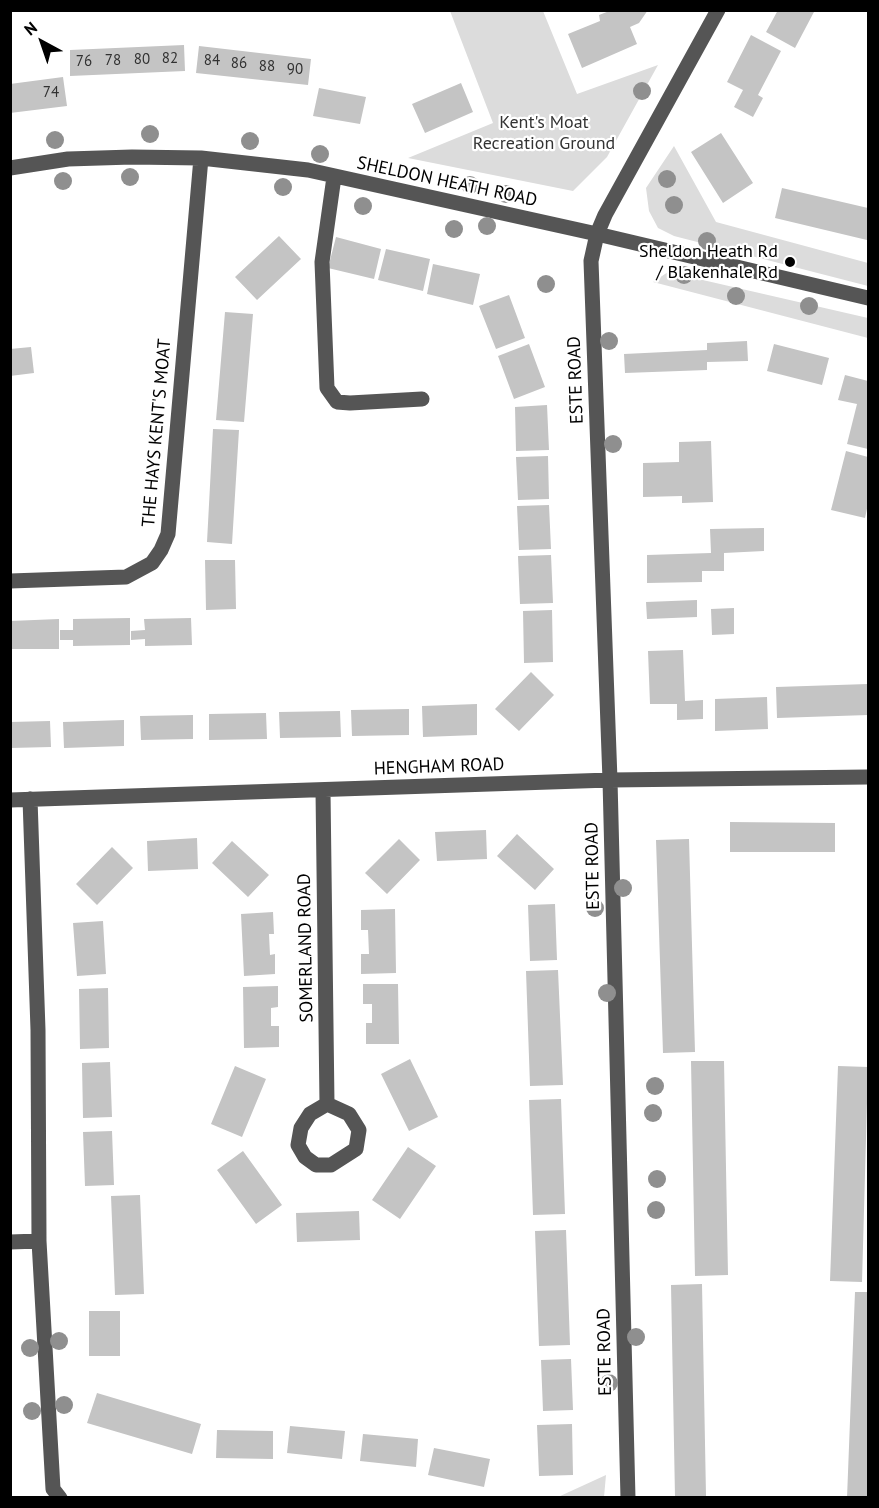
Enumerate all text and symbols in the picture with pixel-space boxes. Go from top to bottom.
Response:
north arrow [12,12,72,72]
text: N [20,17,41,39]
house number: 82 [162,50,178,68]
house number: 80 [134,51,150,69]
house number: 78 [105,52,121,70]
house number: 84 [204,52,220,70]
house number: 76 [76,53,92,71]
house number: 86 [231,55,247,73]
house number: 88 [259,58,275,76]
house number: 90 [287,61,303,79]
house number: 74 [43,84,59,102]
park label: Kent's Moat Recreation Ground [473,112,615,154]
street label: SHELDON HEATH ROAD [355,152,539,212]
place label: Sheldon Heath Rd / Blakenhale Rd [639,241,778,284]
marker: Sheldon Heath Rd / Blakenhale Rd [783,255,797,269]
street label: ESTE ROAD [564,336,588,424]
street label: THE HAYS KENT'S MOAT [138,338,176,528]
street label: HENGHAM ROAD [373,754,505,780]
street label: ESTE ROAD [581,822,605,910]
street label: SOMERLAND ROAD [294,873,318,1023]
street label: ESTE ROAD [593,1308,617,1396]

